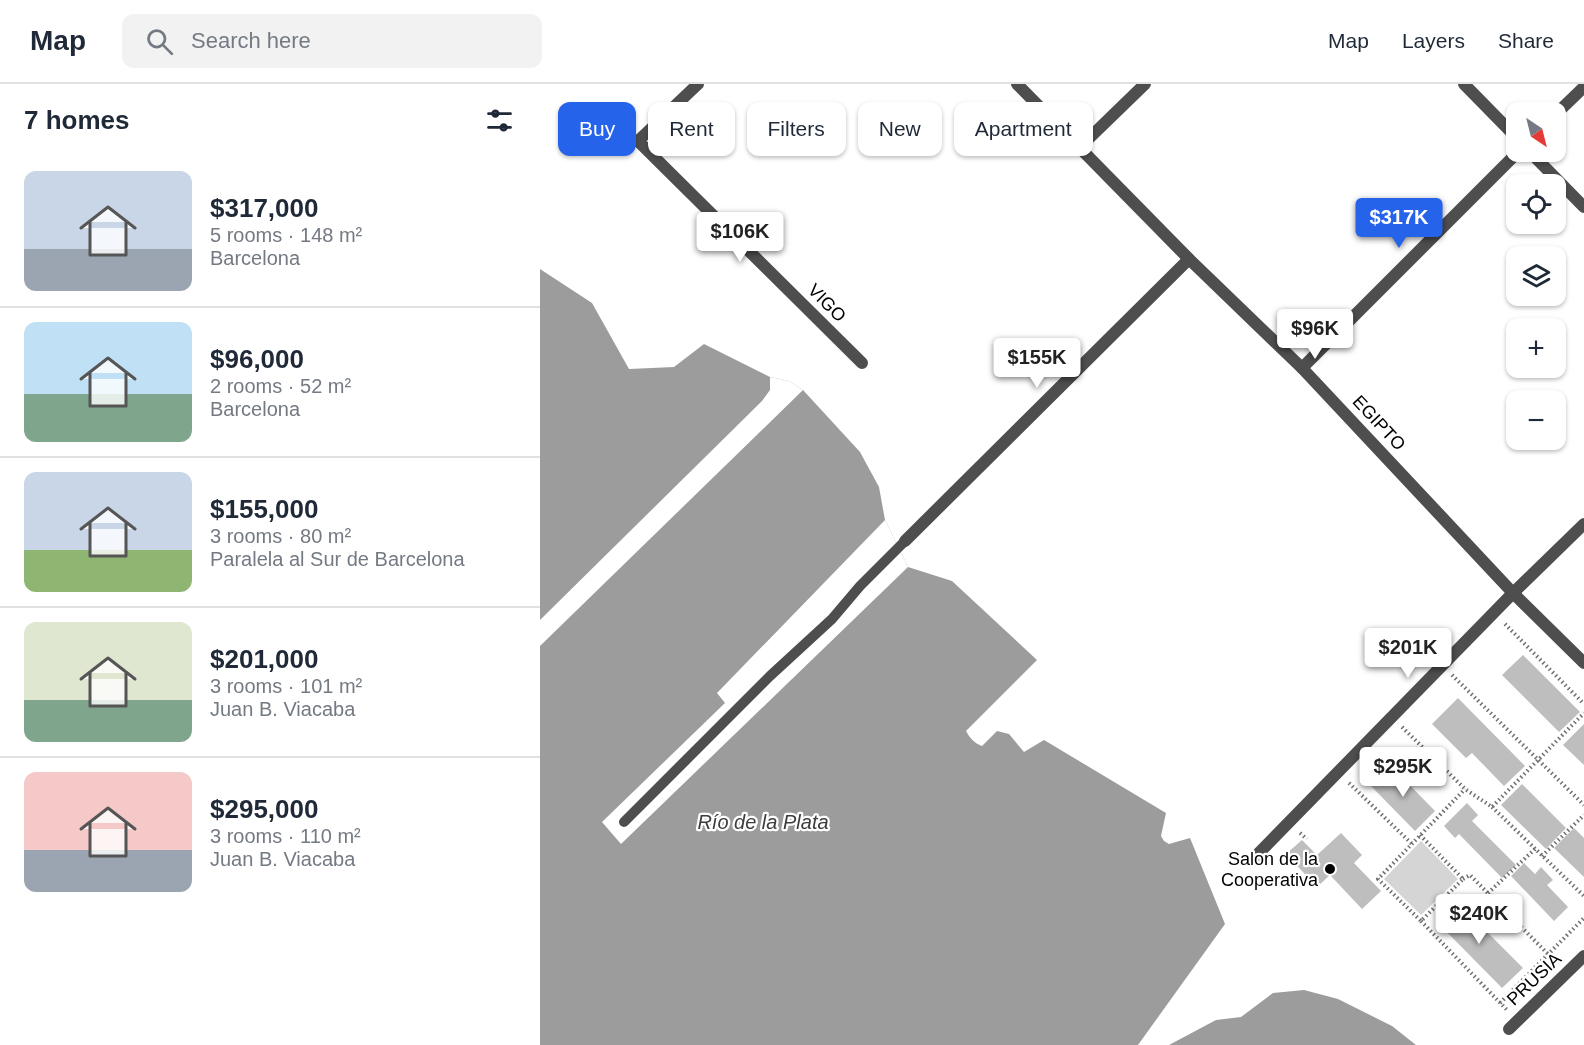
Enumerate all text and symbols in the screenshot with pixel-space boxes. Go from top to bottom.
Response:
search box [122,14,542,68]
text: Map [30,25,86,56]
icon: search [143,25,176,58]
text: Search here [191,28,311,53]
text: Map [1328,29,1369,52]
text: Layers [1402,29,1465,52]
text: Share [1498,29,1554,52]
chip: Buy [558,102,636,156]
chip: Rent [648,102,735,156]
chip: Filters [747,102,846,156]
chip: New [858,102,942,156]
chip: Apartment [954,102,1093,156]
north arrow [1506,102,1566,162]
map controls [1506,102,1566,450]
icon: filters [483,104,516,137]
text: 7 homes [24,105,130,135]
button: locate [1506,174,1566,234]
text: $317,000 [210,193,318,223]
icon: home [72,195,144,267]
pin: $317K [1357,198,1441,249]
text: $317K [1370,206,1428,228]
pin: $106K [698,212,782,263]
text: $106K [711,220,769,242]
text: 5 rooms · 148 m² [210,224,362,246]
button: layers [1506,246,1566,306]
text: Barcelona [210,247,300,269]
street label: VIGO [804,280,850,326]
pin: $96K [1279,309,1351,360]
text: $96K [1291,317,1339,339]
button: + [1506,318,1566,378]
pin: $155K [995,338,1079,389]
text: $96,000 [210,344,304,374]
icon: home [72,346,144,418]
text: $155K [1008,346,1066,368]
text: 2 rooms · 52 m² [210,375,351,397]
button: − [1506,390,1566,450]
street label: EGIPTO [1349,391,1409,455]
text: Barcelona [210,398,300,420]
text: $155,000 [210,494,318,524]
icon: home [72,496,144,568]
text: 3 rooms · 80 m² [210,525,351,547]
text: Paralela al Sur de Barcelona [210,548,465,570]
pin: $201K [1366,628,1450,679]
text: $201K [1379,636,1437,658]
text: $201,000 [210,644,318,674]
icon: home [72,646,144,718]
text: 3 rooms · 101 m² [210,675,362,697]
text: Juan B. Viacaba [210,698,355,720]
pin: $295K [1361,747,1445,798]
text: $295K [1374,755,1432,777]
text: $295,000 [210,794,318,824]
icon: home [72,796,144,868]
water label: Río de la Plata [697,811,829,833]
text: 3 rooms · 110 m² [210,825,361,847]
text: Juan B. Viacaba [210,848,355,870]
place label: Salon de la Cooperativa [1221,849,1319,890]
marker: Salon de la Cooperativa [1323,862,1337,876]
pin: $240K [1437,894,1521,945]
text: $240K [1450,902,1508,924]
street label: PRUSIA [1503,949,1565,1009]

